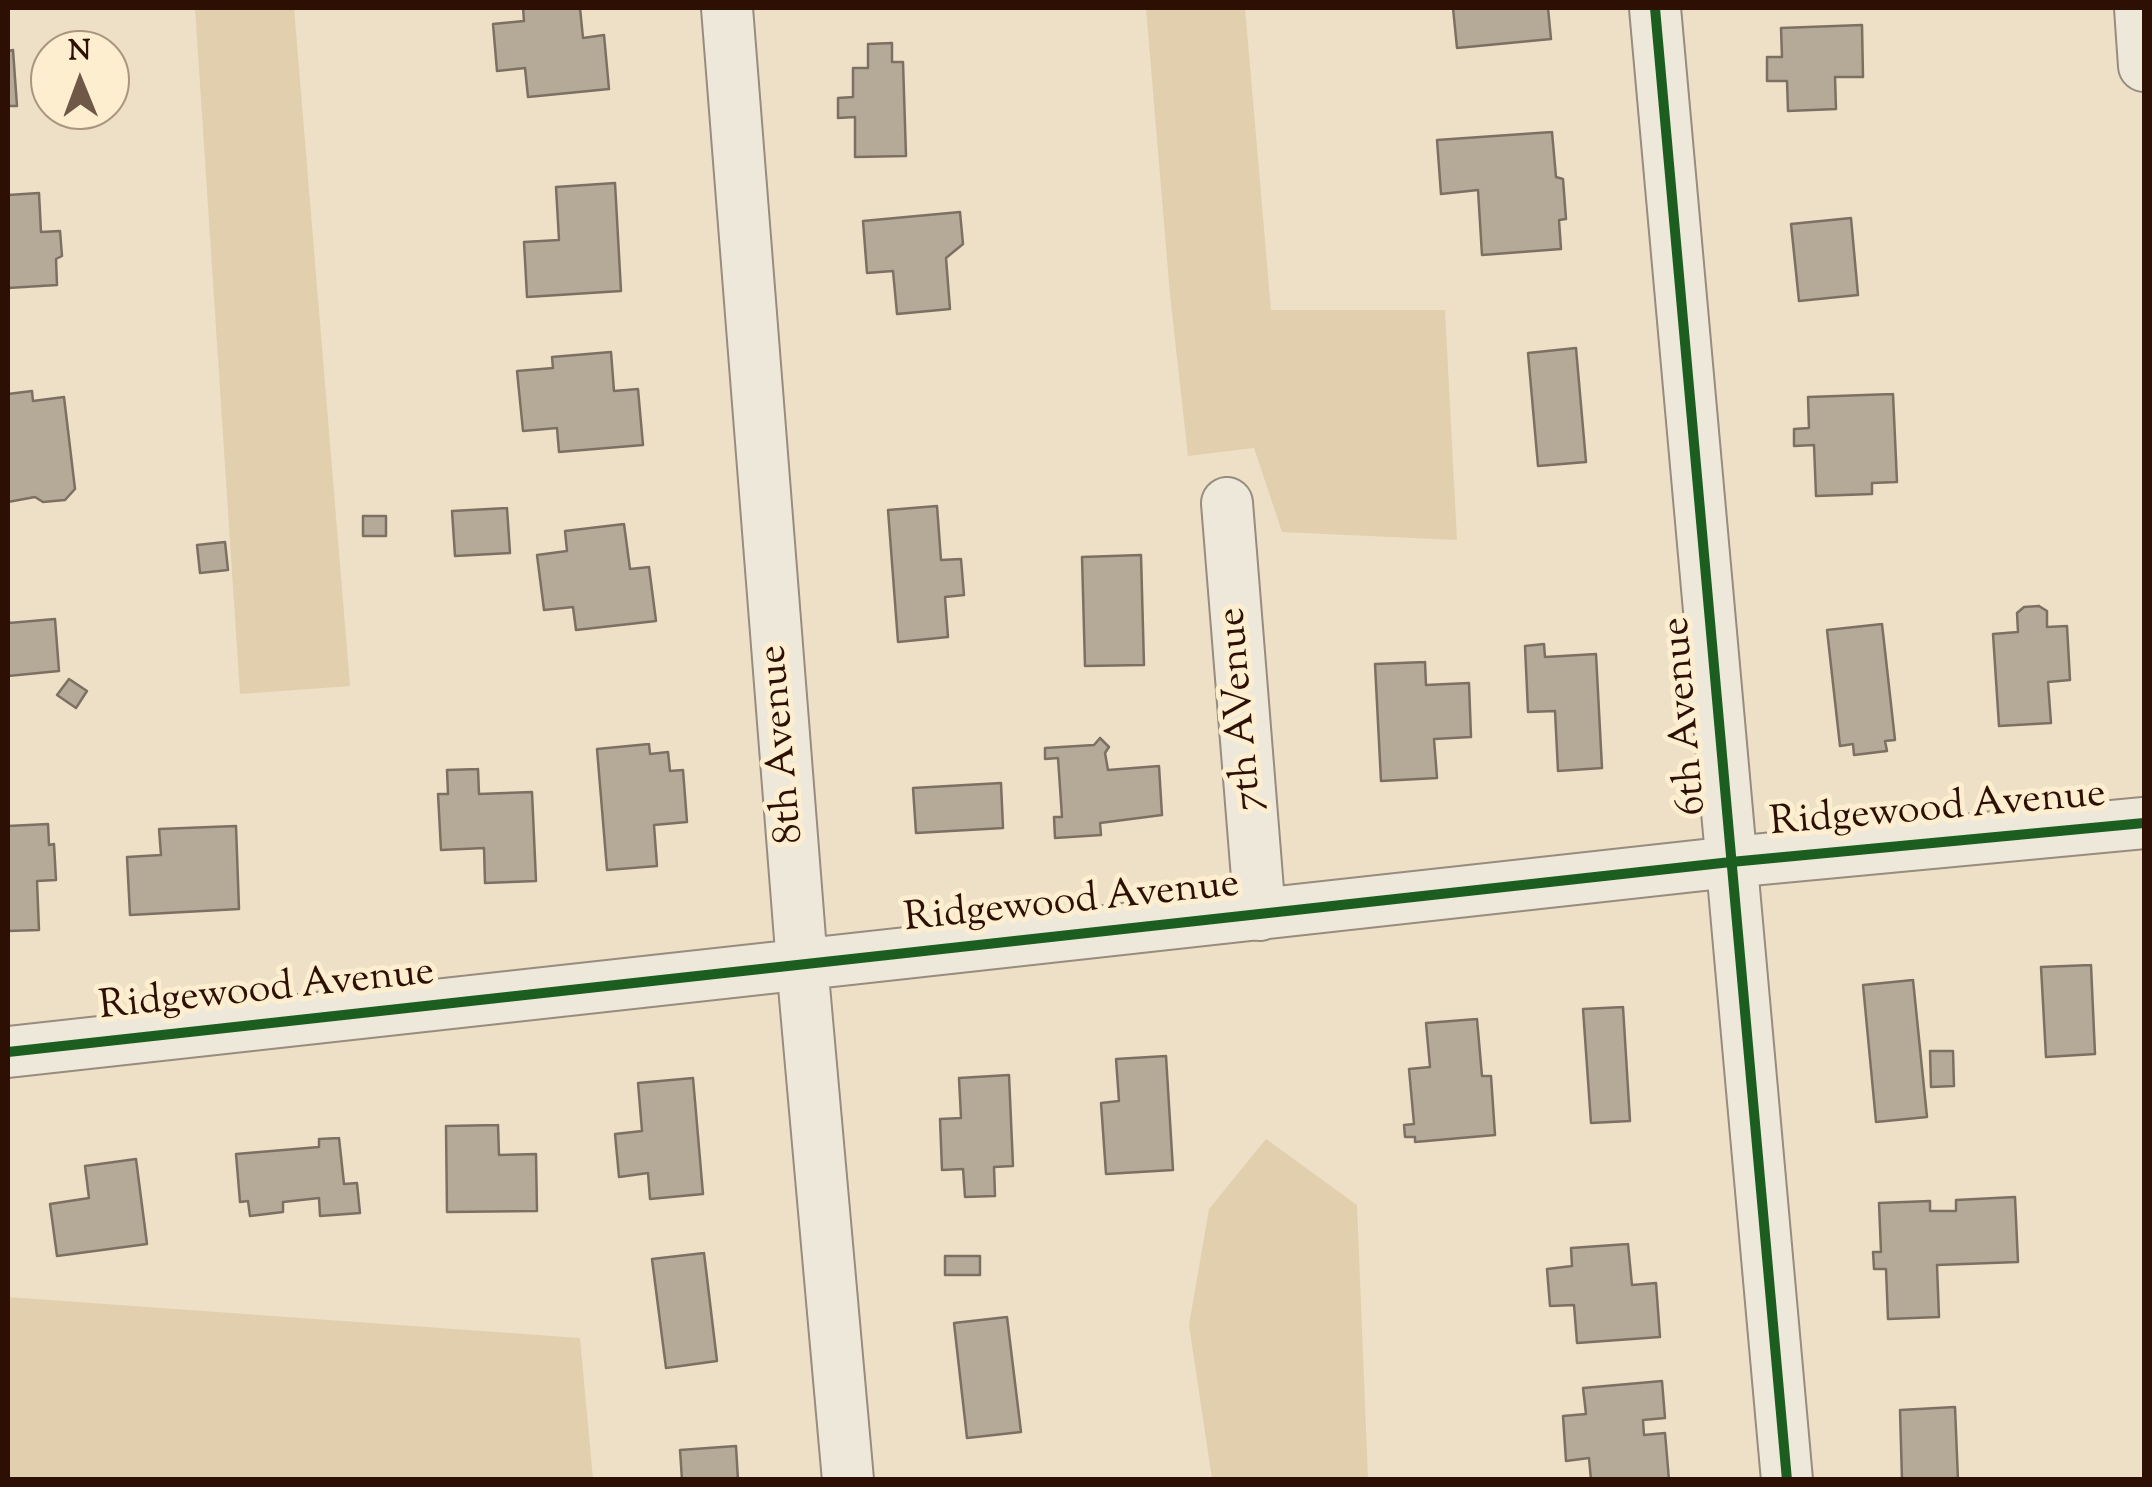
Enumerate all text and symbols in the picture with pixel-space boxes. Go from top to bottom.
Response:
north arrow [30,30,130,130]
text: N [68,32,91,72]
street label: 7th AVenue [1211,605,1277,813]
street label: 6th Avenue [1655,615,1721,817]
street label: 8th Avenue [752,643,818,845]
street label: Ridgewood Avenue [1768,773,2108,851]
street label: Ridgewood Avenue [902,864,1242,946]
street label: Ridgewood Avenue [97,952,437,1034]

